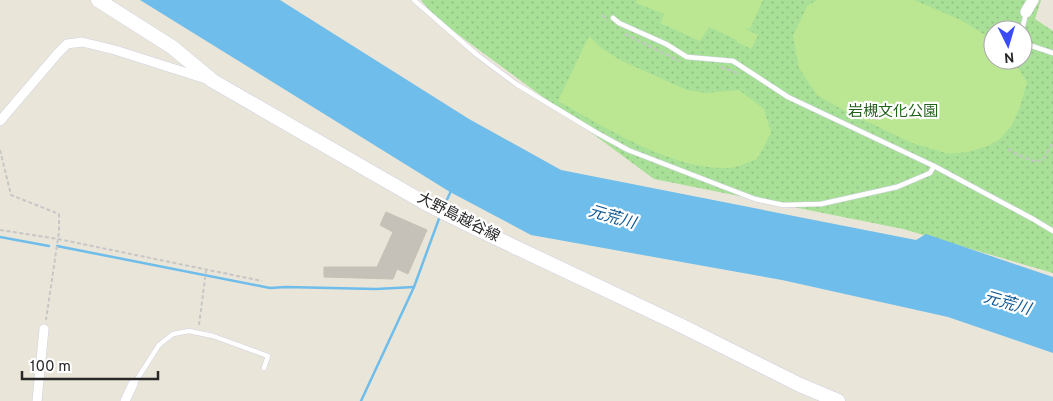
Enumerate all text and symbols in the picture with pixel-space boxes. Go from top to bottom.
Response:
north arrow [983,20,1033,70]
text: N [1003,48,1015,65]
park label: 岩槻文化公園 [848,103,938,122]
street label: 大野島越谷線 [414,189,502,247]
water label: 元荒川 [586,202,640,235]
water label: 元荒川 [981,288,1035,321]
scale bar [22,348,159,380]
text: 100 m [30,358,71,377]

